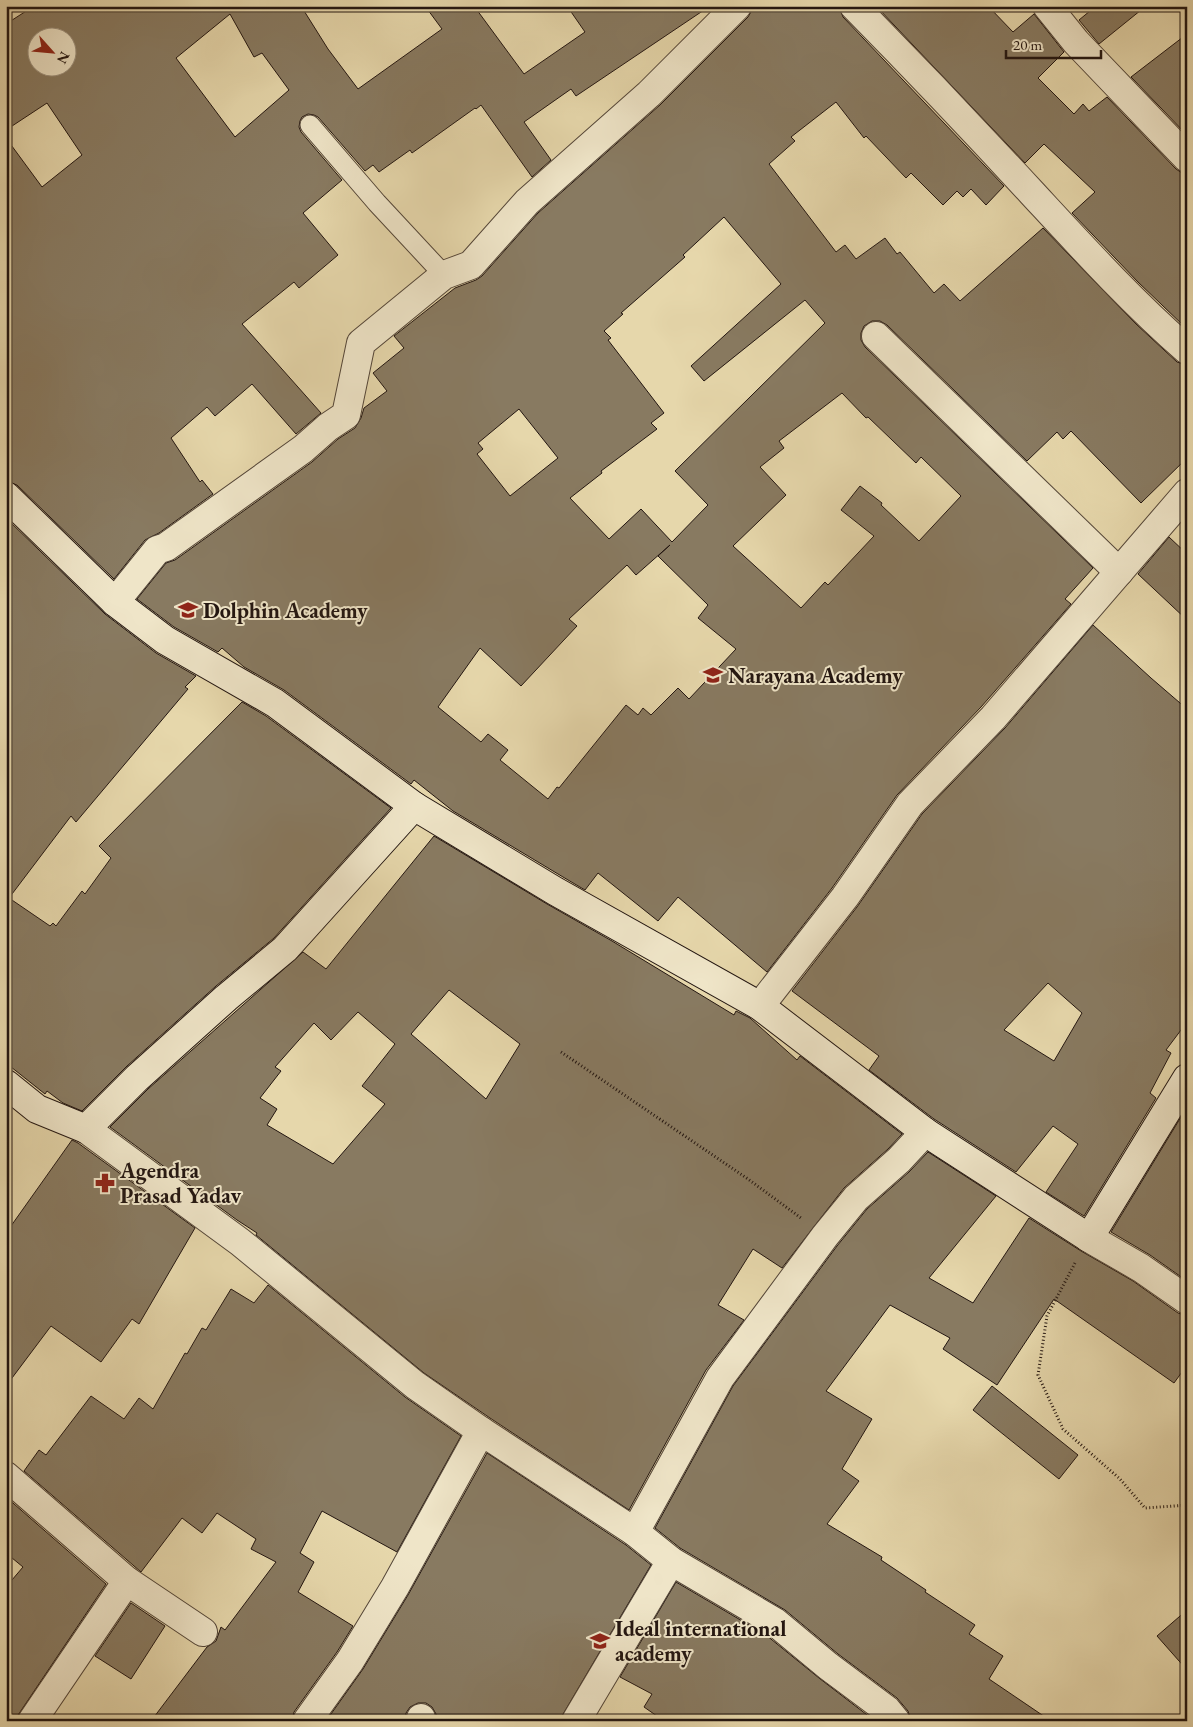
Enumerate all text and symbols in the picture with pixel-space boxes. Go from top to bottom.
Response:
north arrow [28,28,78,78]
scale bar [1006,28,1100,60]
text: 20 m [1013,35,1042,54]
text: N [53,49,74,68]
place label: Dolphin Academy [203,596,368,625]
school or university icon: Dolphin Academy [177,599,199,621]
place label: Narayana Academy [728,661,903,690]
school or university icon: Narayana Academy [702,664,724,686]
place label: Agendra Prasad Yadav [119,1156,241,1210]
pharmacy icon: Agendra Prasad Yadav [94,1172,116,1194]
place label: Ideal international academy [615,1614,786,1668]
school or university icon: Ideal international academy [589,1630,611,1652]

